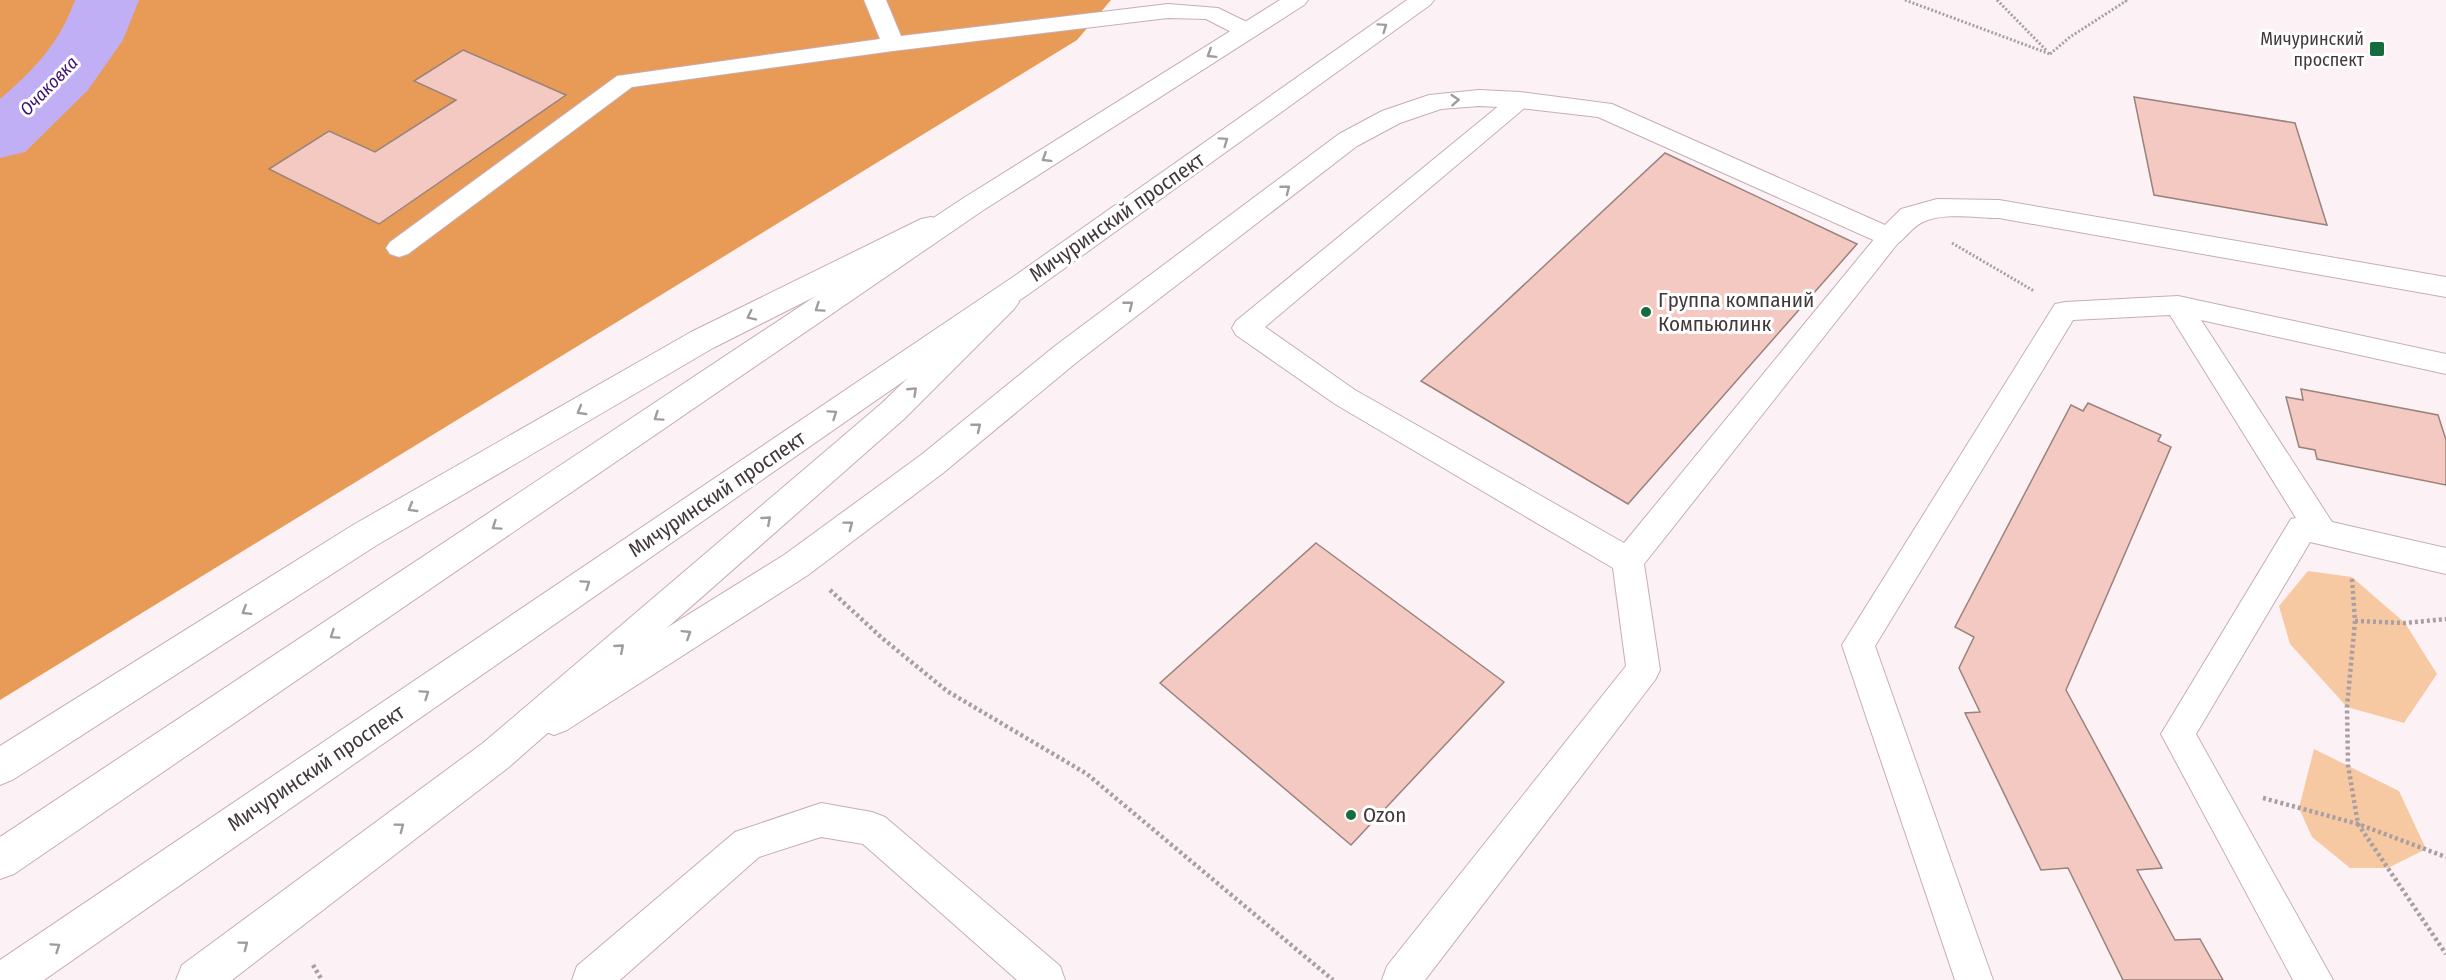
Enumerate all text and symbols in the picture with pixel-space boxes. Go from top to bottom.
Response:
one-way arrow [1377,24,1388,35]
place label: Мичуринский проспект [2260,28,2365,71]
marker: Мичуринский проспект [2368,40,2386,58]
one-way arrow [1207,47,1218,58]
water label: Очаковка [15,52,83,120]
one-way arrow [1451,93,1460,106]
one-way arrow [1218,137,1229,148]
street label: Мичуринский проспект [1024,146,1210,287]
one-way arrow [1042,151,1053,162]
one-way arrow [1279,185,1290,196]
place label: Группа компаний Компьюлинк [1658,287,1814,337]
one-way arrow [815,301,826,312]
one-way arrow [1123,302,1134,313]
marker: Группа компаний Компьюлинк [1639,305,1653,319]
one-way arrow [746,308,757,320]
one-way arrow [906,388,917,399]
one-way arrow [576,403,587,415]
one-way arrow [653,410,664,421]
one-way arrow [826,410,837,421]
one-way arrow [970,423,981,434]
street label: Мичуринский проспект [623,425,811,563]
one-way arrow [408,501,418,513]
one-way arrow [760,516,771,527]
one-way arrow [492,519,503,530]
one-way arrow [843,521,854,532]
one-way arrow [579,580,590,591]
one-way arrow [242,604,253,615]
one-way arrow [330,628,341,639]
one-way arrow [681,629,691,641]
one-way arrow [613,644,624,655]
one-way arrow [418,690,429,701]
street label: Мичуринский проспект [222,699,410,837]
place label: Ozon [1363,802,1406,828]
marker: Ozon [1344,808,1358,822]
one-way arrow [393,823,404,834]
one-way arrow [238,941,249,952]
one-way arrow [49,943,60,954]

